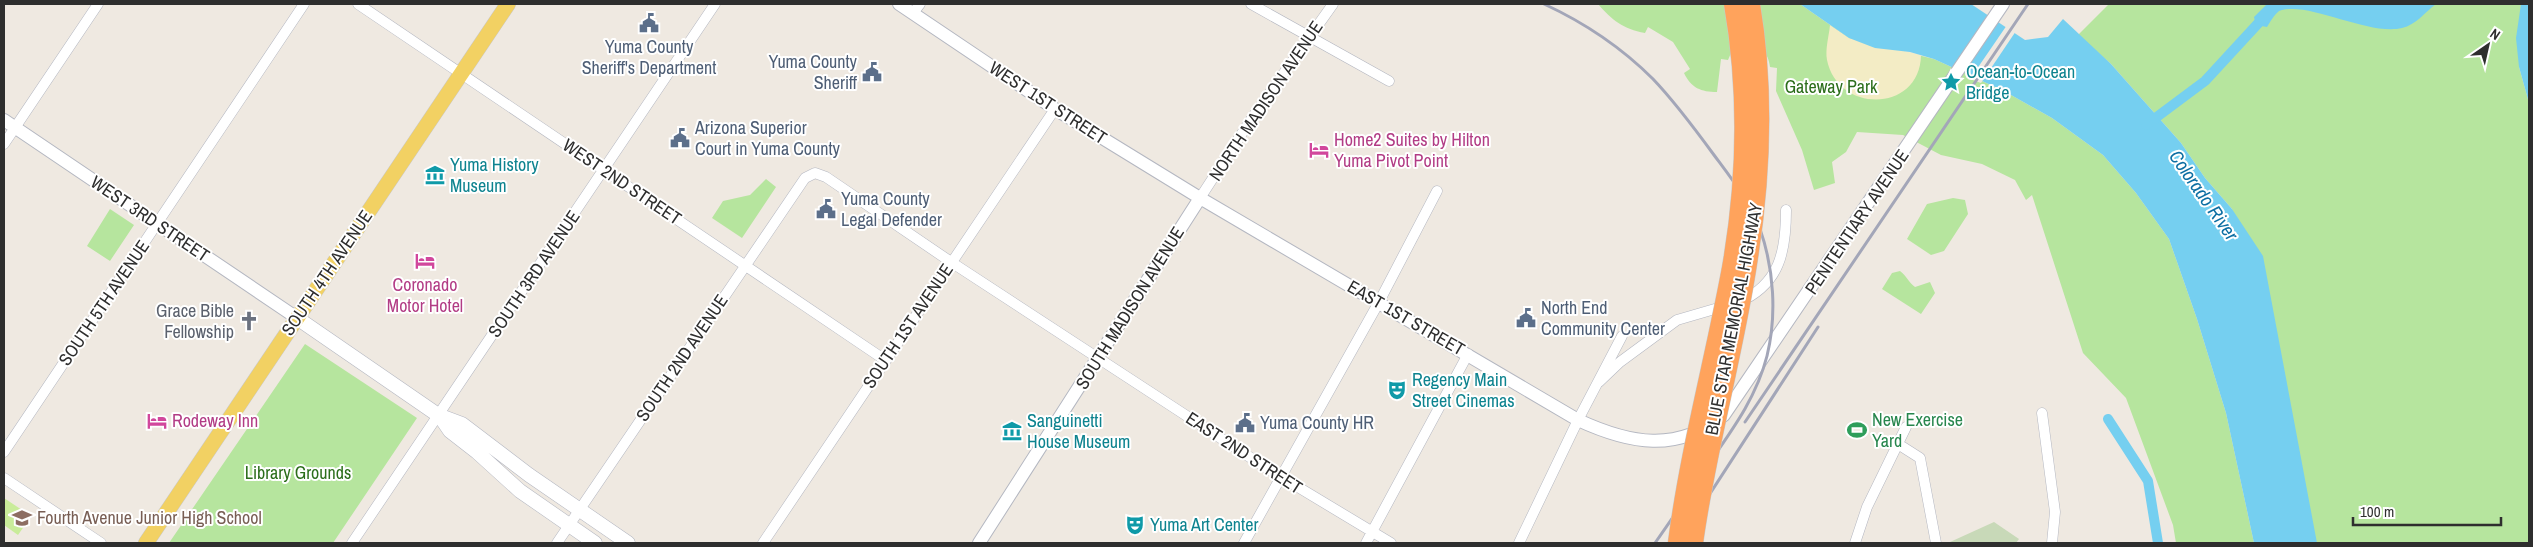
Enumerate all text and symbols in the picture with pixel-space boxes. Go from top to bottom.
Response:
public building icon: Yuma County Sheriff's Department [638,12,660,34]
street label: NORTH MADISON AVENUE [1203,16,1329,186]
north arrow [2463,20,2513,70]
text: N [2487,24,2504,44]
place label: Yuma County Sheriff's Department [582,34,716,80]
place label: Yuma County Sheriff [768,49,858,95]
street label: WEST 1ST STREET [985,55,1112,150]
place label: Ocean-to-Ocean Bridge [1966,59,2075,105]
public building icon: Yuma County Sheriff [861,61,883,83]
place icon: Ocean-to-Ocean Bridge [1940,71,1962,93]
park label: Gateway Park [1785,74,1878,99]
place label: Arizona Superior Court in Yuma County [694,115,841,161]
public building icon: Arizona Superior Court in Yuma County [669,127,691,149]
place label: Home2 Suites by Hilton Yuma Pivot Point [1334,127,1490,173]
street label: WEST 2ND STREET [558,133,687,231]
hotel icon: Home2 Suites by Hilton Yuma Pivot Point [1308,139,1330,161]
street label: PENITENTIARY AVENUE [1799,144,1914,299]
water label: Colorado River [2163,145,2245,246]
place label: Yuma History Museum [450,152,539,198]
museum icon: Yuma History Museum [424,164,446,186]
street label: WEST 3RD STREET [86,170,215,268]
place label: Yuma County Legal Defender [841,186,942,232]
public building icon: Yuma County Legal Defender [815,198,837,220]
street label: BLUE STAR MEMORIAL HIGHWAY [1699,200,1768,437]
street label: SOUTH 4TH AVENUE [275,205,378,340]
street label: SOUTH 3RD AVENUE [482,205,585,342]
street label: SOUTH MADISON AVENUE [1069,222,1190,394]
street label: SOUTH 5TH AVENUE [52,235,155,370]
hotel icon: Coronado Motor Hotel [414,250,436,272]
street label: SOUTH 1ST AVENUE [857,258,959,393]
place label: Coronado Motor Hotel [387,272,463,318]
street label: EAST 1ST STREET [1343,274,1469,361]
street label: SOUTH 2ND AVENUE [630,289,733,426]
place label: North End Community Center [1541,295,1665,341]
place label: Grace Bible Fellowship [156,298,234,344]
public building icon: North End Community Center [1515,307,1537,329]
church icon: Grace Bible Fellowship [238,310,260,332]
place label: Regency Main Street Cinemas [1412,367,1515,413]
theatre icon: Regency Main Street Cinemas [1386,379,1408,401]
street label: EAST 2ND STREET [1181,406,1307,500]
place label: New Exercise Yard [1872,407,1963,453]
place label: Rodeway Inn [172,408,258,433]
place label: Sanguinetti House Museum [1027,408,1130,454]
hotel icon: Rodeway Inn [146,410,168,432]
place label: Yuma County HR [1260,410,1374,435]
public building icon: Yuma County HR [1234,412,1256,434]
sports icon: New Exercise Yard [1846,419,1868,441]
museum icon: Sanguinetti House Museum [1001,420,1023,442]
park label: Library Grounds [245,460,351,485]
scale bar [2353,494,2500,526]
text: 100 m [2360,501,2394,522]
place label: Fourth Avenue Junior High School [37,505,262,530]
school or university icon: Fourth Avenue Junior High School [11,507,33,529]
place label: Yuma Art Center [1150,512,1258,537]
theatre icon: Yuma Art Center [1124,514,1146,536]

